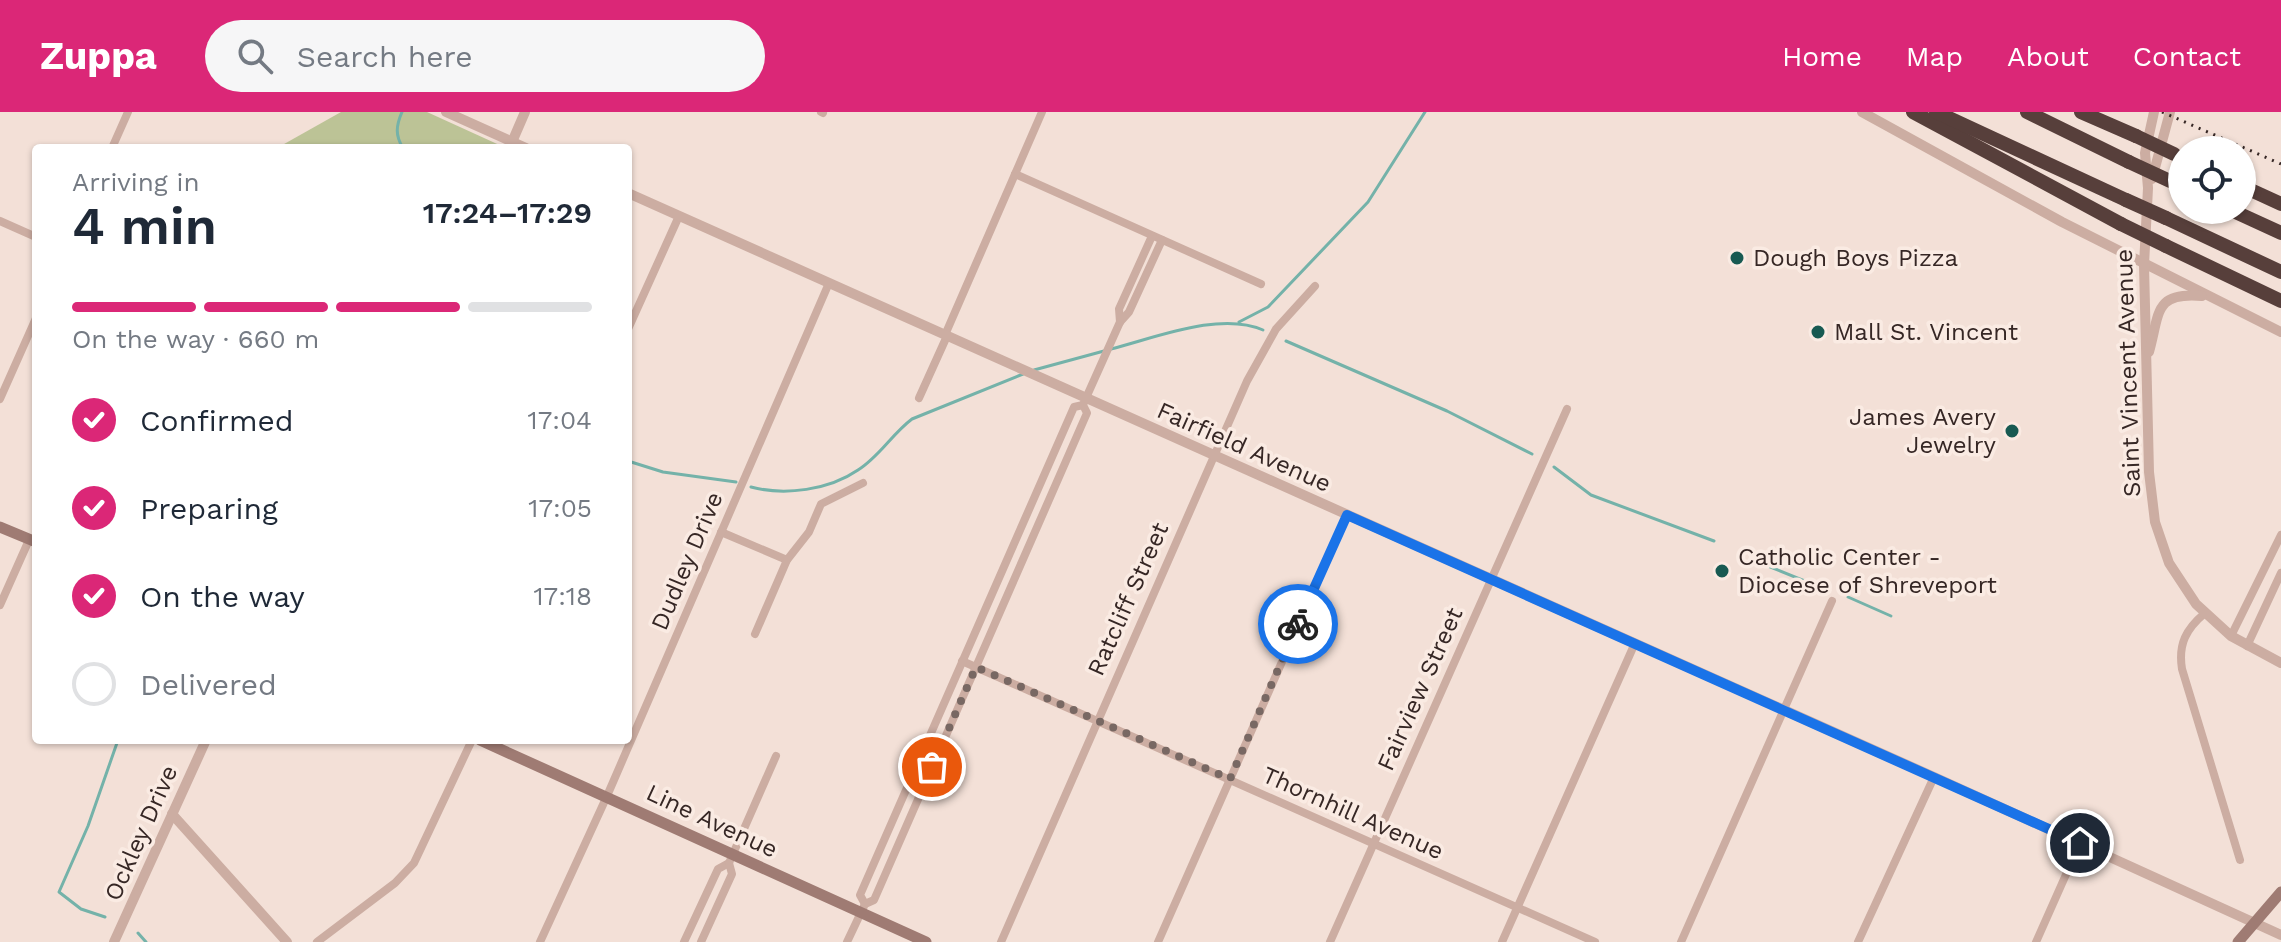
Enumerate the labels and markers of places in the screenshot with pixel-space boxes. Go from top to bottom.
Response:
place label: Dough Boys Pizza [1753,244,1958,272]
marker: Dough Boys Pizza [1728,249,1746,267]
place label: Mall St. Vincent [1834,318,2018,346]
marker: Mall St. Vincent [1809,323,1827,341]
place label: James Avery Jewelry [1849,403,1997,459]
marker: James Avery Jewelry [2003,422,2021,440]
place label: Catholic Center - Diocese of Shreveport [1738,543,1997,599]
marker: Catholic Center - Diocese of Shreveport [1713,562,1731,580]
pin [898,733,966,801]
pin [2046,809,2114,877]

